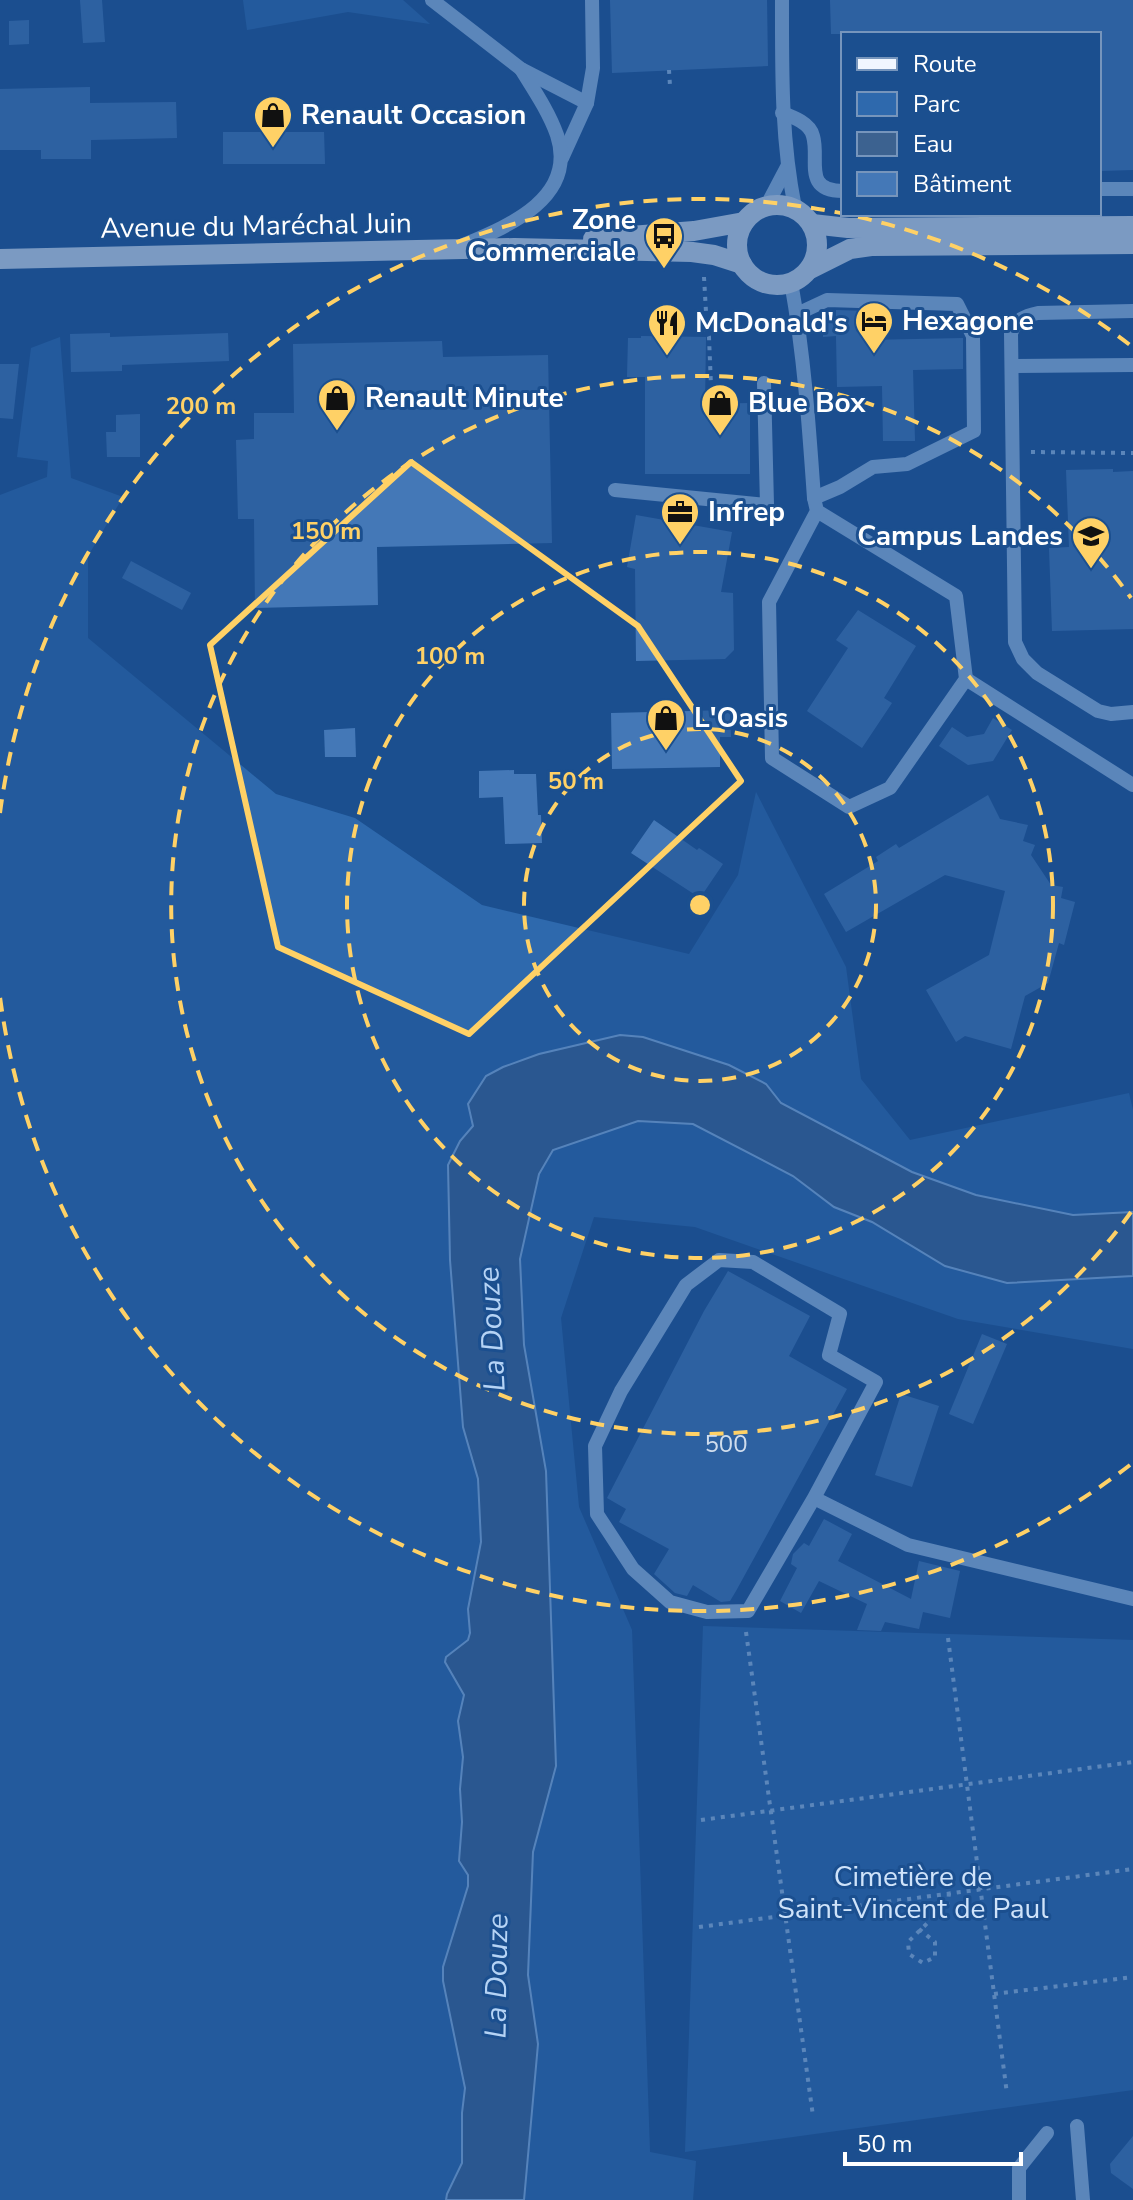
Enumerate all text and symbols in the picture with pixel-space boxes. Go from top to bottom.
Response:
legend [841,32,1101,216]
text: Route [913,48,977,80]
text: Parc [913,88,960,120]
shop icon: Renault Occasion [252,94,294,149]
place label: Renault Occasion [301,96,527,134]
text: Eau [913,128,953,160]
text: Bâtiment [913,168,1012,200]
place label: Zone Commerciale [467,201,636,271]
street label: Avenue du Maréchal Juin [100,204,412,248]
bus stop icon: Zone Commerciale [643,215,685,270]
hotel icon: Hexagone [853,300,895,355]
restaurant icon: McDonald's [646,302,688,357]
place label: Hexagone [902,302,1034,340]
place label: McDonald's [695,304,848,342]
shop icon: Renault Minute [316,377,358,432]
place label: Renault Minute [365,379,564,417]
shop icon: Blue Box [699,382,741,437]
place label: Blue Box [748,384,866,422]
text: 200 m [166,390,236,422]
office icon: Infrep [659,491,701,546]
place label: Infrep [708,493,785,531]
text: 150 m [291,515,361,547]
school or university icon: Campus Landes [1070,515,1112,570]
place label: Campus Landes [857,517,1063,555]
text: 100 m [415,640,485,672]
shop icon: L'Oasis [645,697,687,752]
place label: L'Oasis [694,699,788,737]
text: 50 m [548,765,604,797]
centre of rings [686,891,714,919]
water label: La Douze [468,1265,516,1393]
house number: 500 [704,1428,748,1460]
park label: Cimetière de Saint-Vincent de Paul [778,1858,1049,1928]
water label: La Douze [475,1913,519,2039]
scale bar [845,2116,1021,2166]
text: 50 m [857,2128,913,2160]

